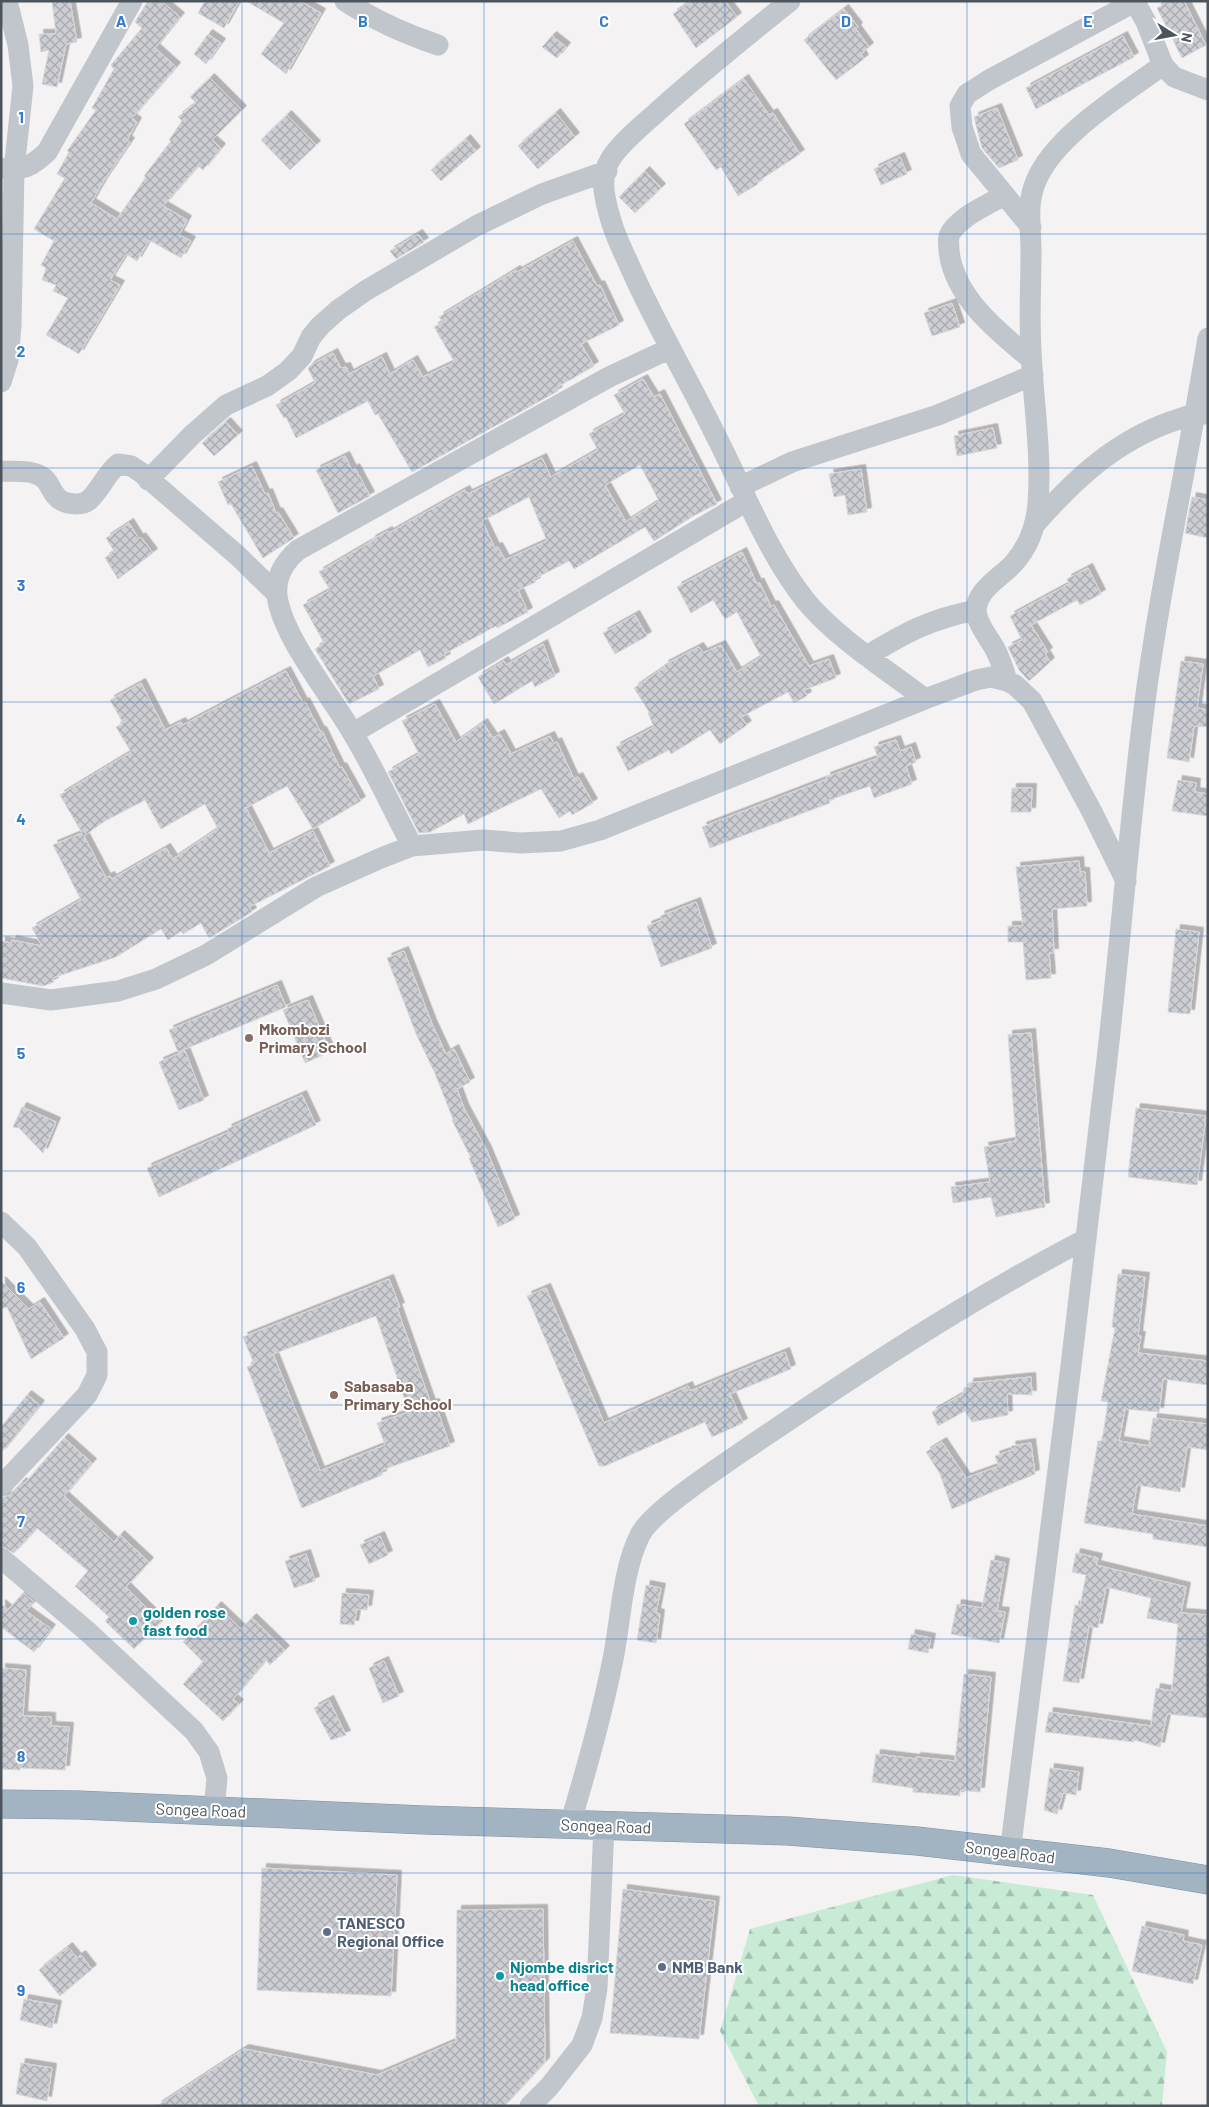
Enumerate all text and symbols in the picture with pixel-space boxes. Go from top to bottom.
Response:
north arrow [1149,10,1199,60]
text: A [116,11,127,30]
text: B [358,11,368,30]
text: C [599,11,609,30]
text: D [841,11,851,30]
text: E [1083,11,1093,30]
text: N [1178,31,1196,44]
text: 1 [18,107,24,126]
text: 2 [17,341,26,360]
text: 3 [17,575,25,594]
text: 4 [16,809,26,828]
place label: Mkombozi Primary School [259,1019,367,1056]
marker: Mkombozi Primary School [243,1032,255,1044]
text: 5 [17,1043,26,1062]
text: 6 [17,1277,26,1296]
place label: Sabasaba Primary School [344,1376,452,1413]
marker: Sabasaba Primary School [328,1389,340,1401]
text: 7 [17,1511,25,1530]
place label: golden rose fast food [143,1602,226,1639]
marker: golden rose fast food [127,1615,139,1627]
text: 8 [17,1746,26,1765]
street label: Songea Road [155,1798,247,1821]
street label: Songea Road [560,1814,652,1837]
street label: Songea Road [964,1837,1056,1866]
place label: TANESCO Regional Office [337,1913,445,1950]
marker: TANESCO Regional Office [321,1926,333,1938]
place label: Njombe disrict head office [510,1957,614,1994]
place label: NMB Bank [672,1957,743,1976]
marker: NMB Bank [656,1961,668,1973]
marker: Njombe disrict head office [494,1970,506,1982]
text: 9 [17,1980,25,1999]

